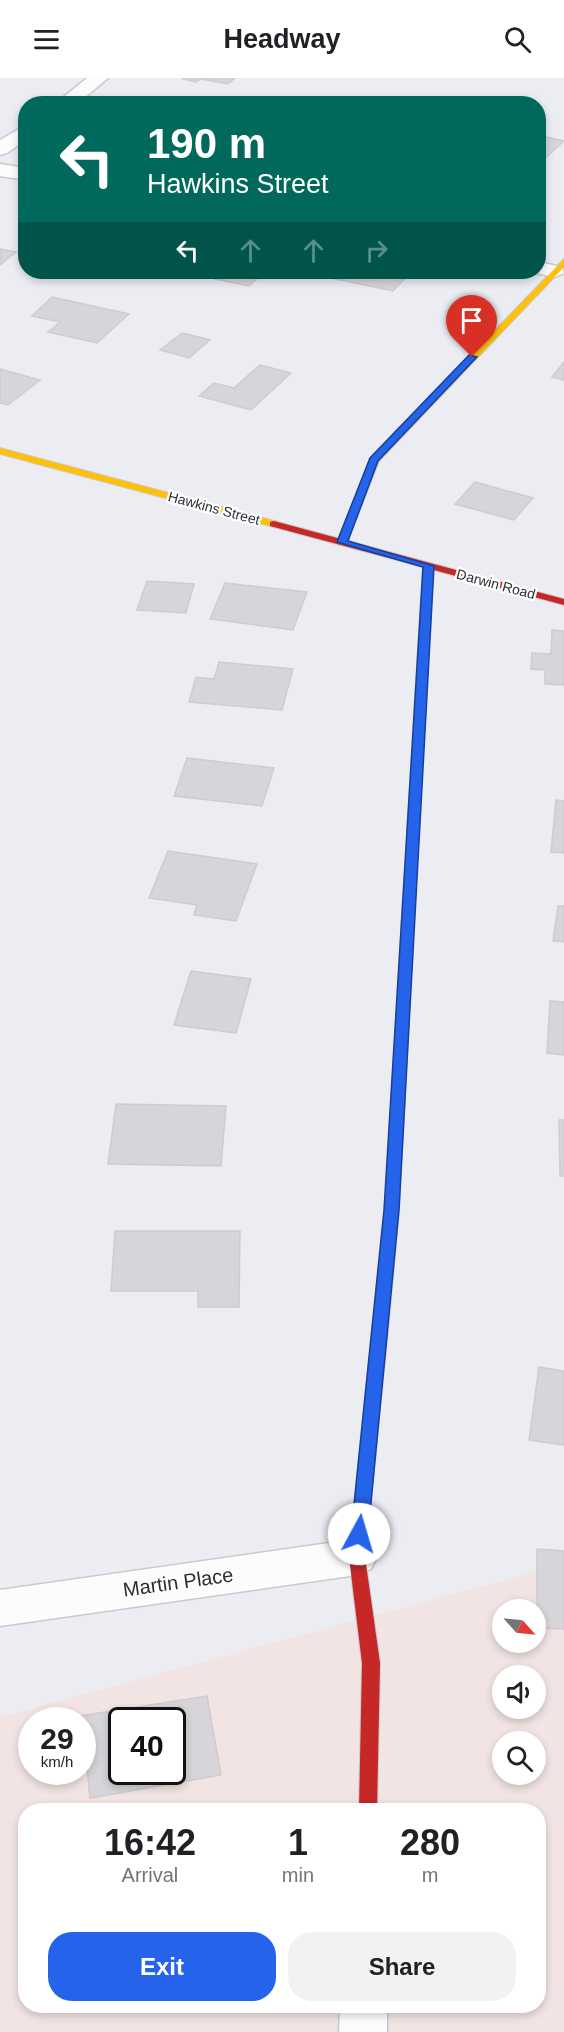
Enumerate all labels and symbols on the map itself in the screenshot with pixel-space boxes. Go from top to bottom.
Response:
pin [446,295,497,357]
street label: Hawkins Street [166,488,262,528]
street label: Darwin Road [455,566,537,602]
position arrow [327,1502,391,1566]
street label: Martin Place [121,1563,235,1601]
north arrow [492,1599,546,1653]
speed limit sign: 40 [108,1707,186,1785]

